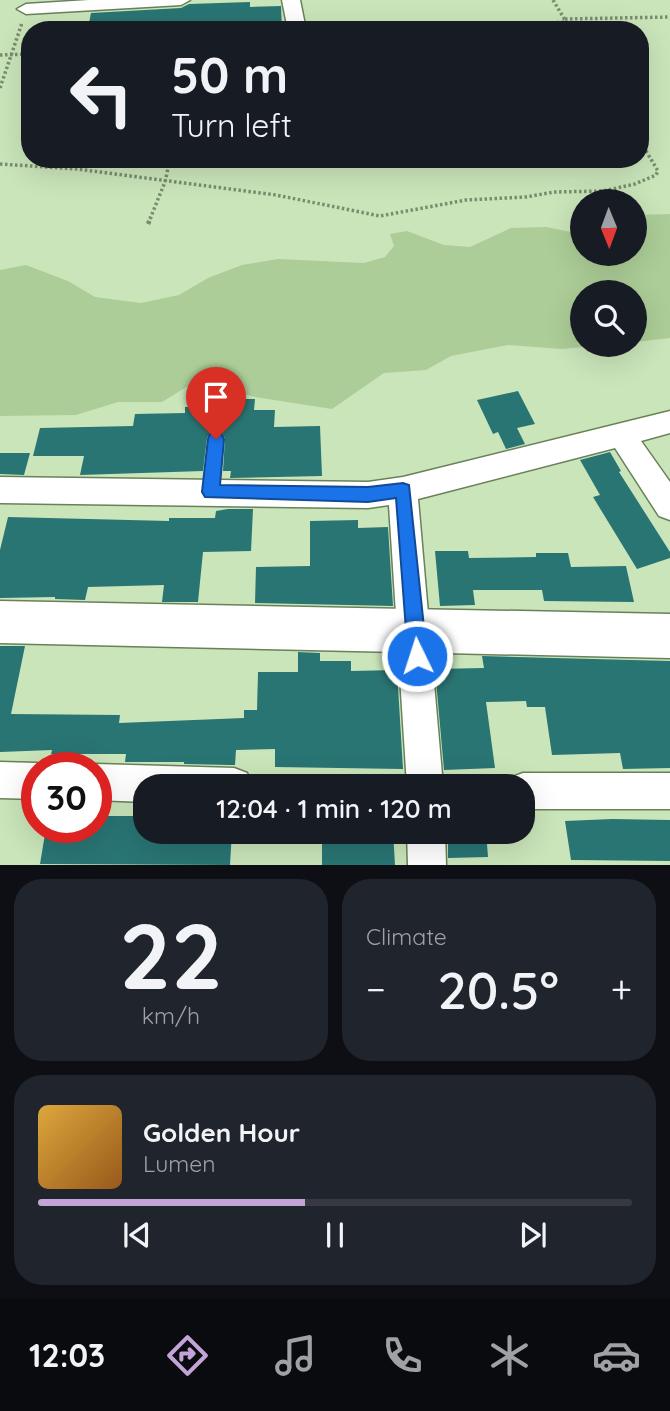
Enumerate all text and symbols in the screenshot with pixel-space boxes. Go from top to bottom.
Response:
text: 50 m [171,44,288,105]
icon: left [56,49,147,140]
text: Turn left [171,105,292,145]
north arrow [570,189,648,266]
map controls [570,189,647,357]
button: search [570,280,647,357]
pin [186,367,246,439]
icon: arrive [197,378,235,416]
position arrow [380,619,454,693]
speed limit sign: 30 [21,752,112,843]
text: 12:04 · 1 min · 120 m [216,792,452,825]
text: 22 [119,898,223,1012]
text: Climate [366,922,447,951]
text: 20.5° [437,957,559,1022]
text: − [366,965,386,1013]
text: + [611,965,632,1013]
text: km/h [142,1001,200,1030]
text: Golden Hour [143,1116,300,1149]
text: Lumen [143,1149,216,1178]
icon: previous [118,1216,156,1254]
icon: pause [316,1216,354,1254]
icon: next [514,1216,552,1254]
icon: directions [163,1331,212,1380]
icon: music [271,1331,320,1380]
icon: phone [378,1331,427,1380]
icon: climate [485,1331,534,1380]
icon: car [592,1331,641,1380]
text: 12:03 [29,1335,105,1375]

